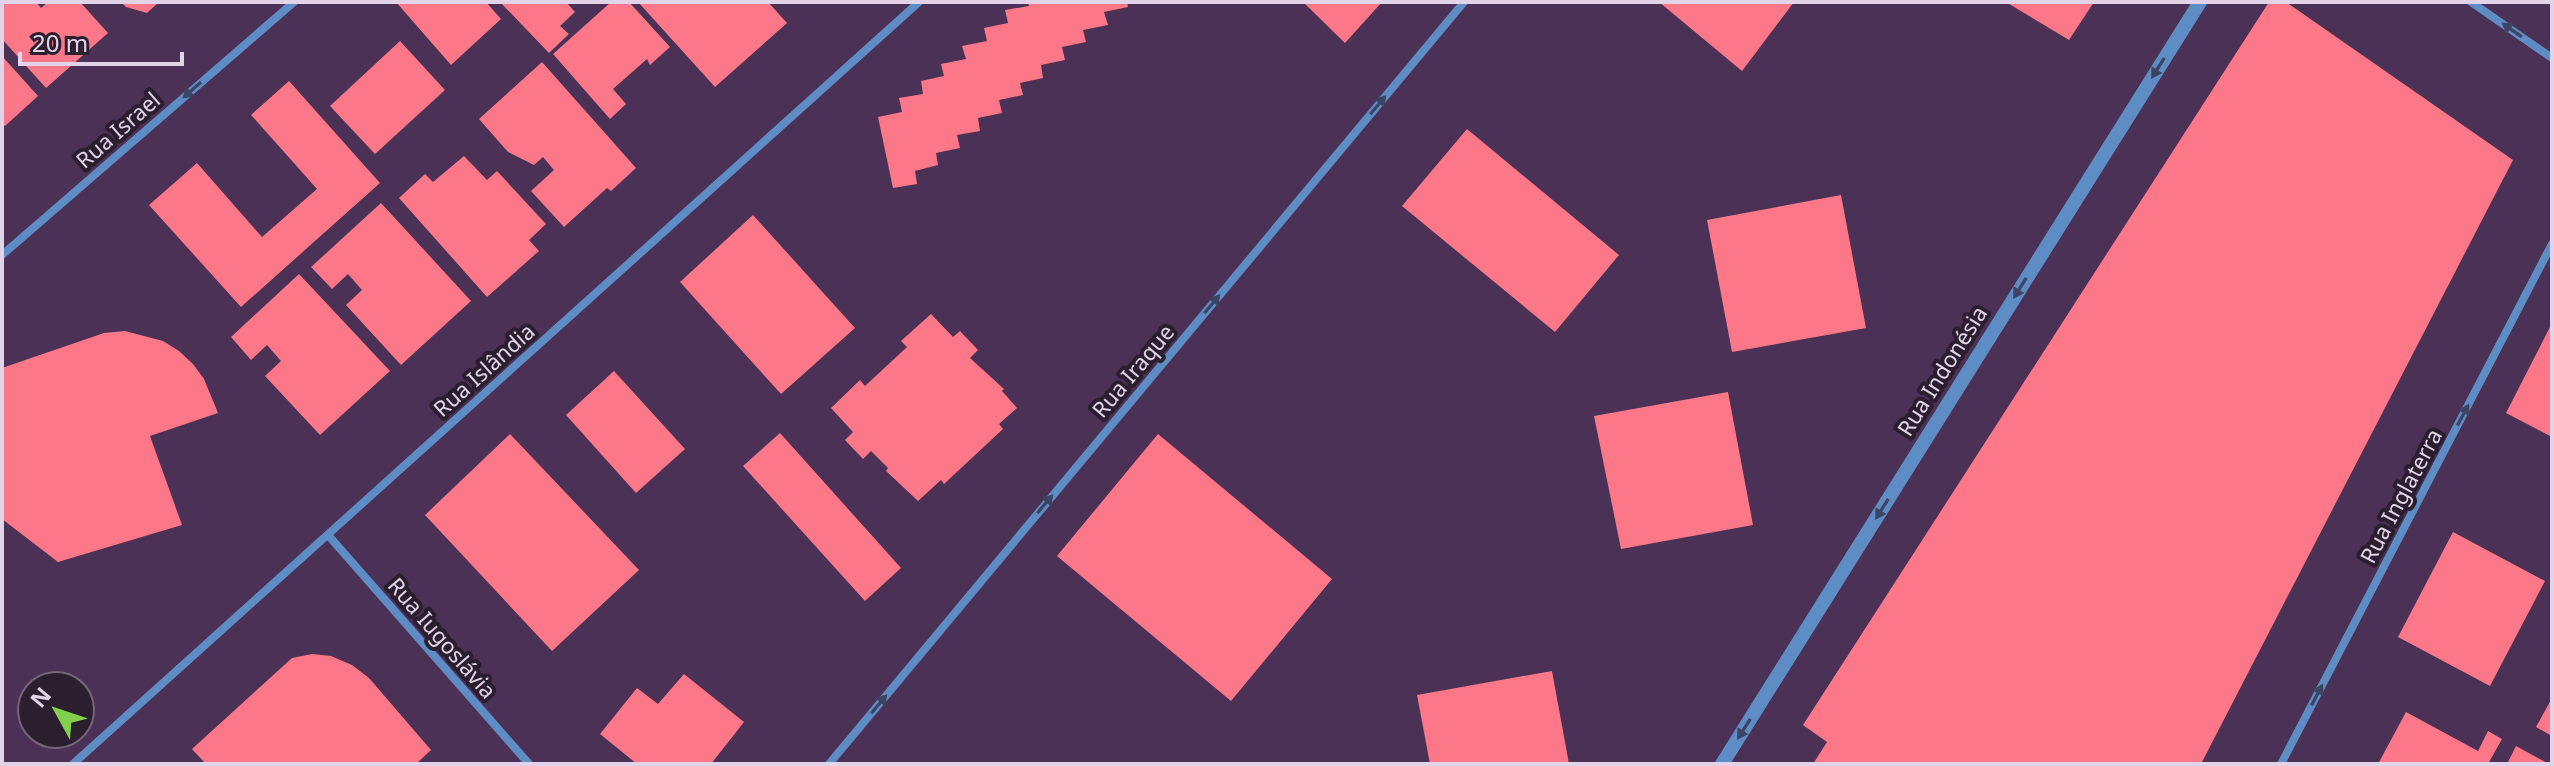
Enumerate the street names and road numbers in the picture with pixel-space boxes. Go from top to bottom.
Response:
street label: Rua Israel [69,84,166,174]
street label: Rua Indonésia [1889,300,1993,441]
street label: Rua Islândia [426,316,540,423]
street label: Rua Iraque [1084,317,1180,423]
street label: Rua Inglaterra [2352,423,2448,568]
street label: Rua Iugoslávia [382,571,504,704]

